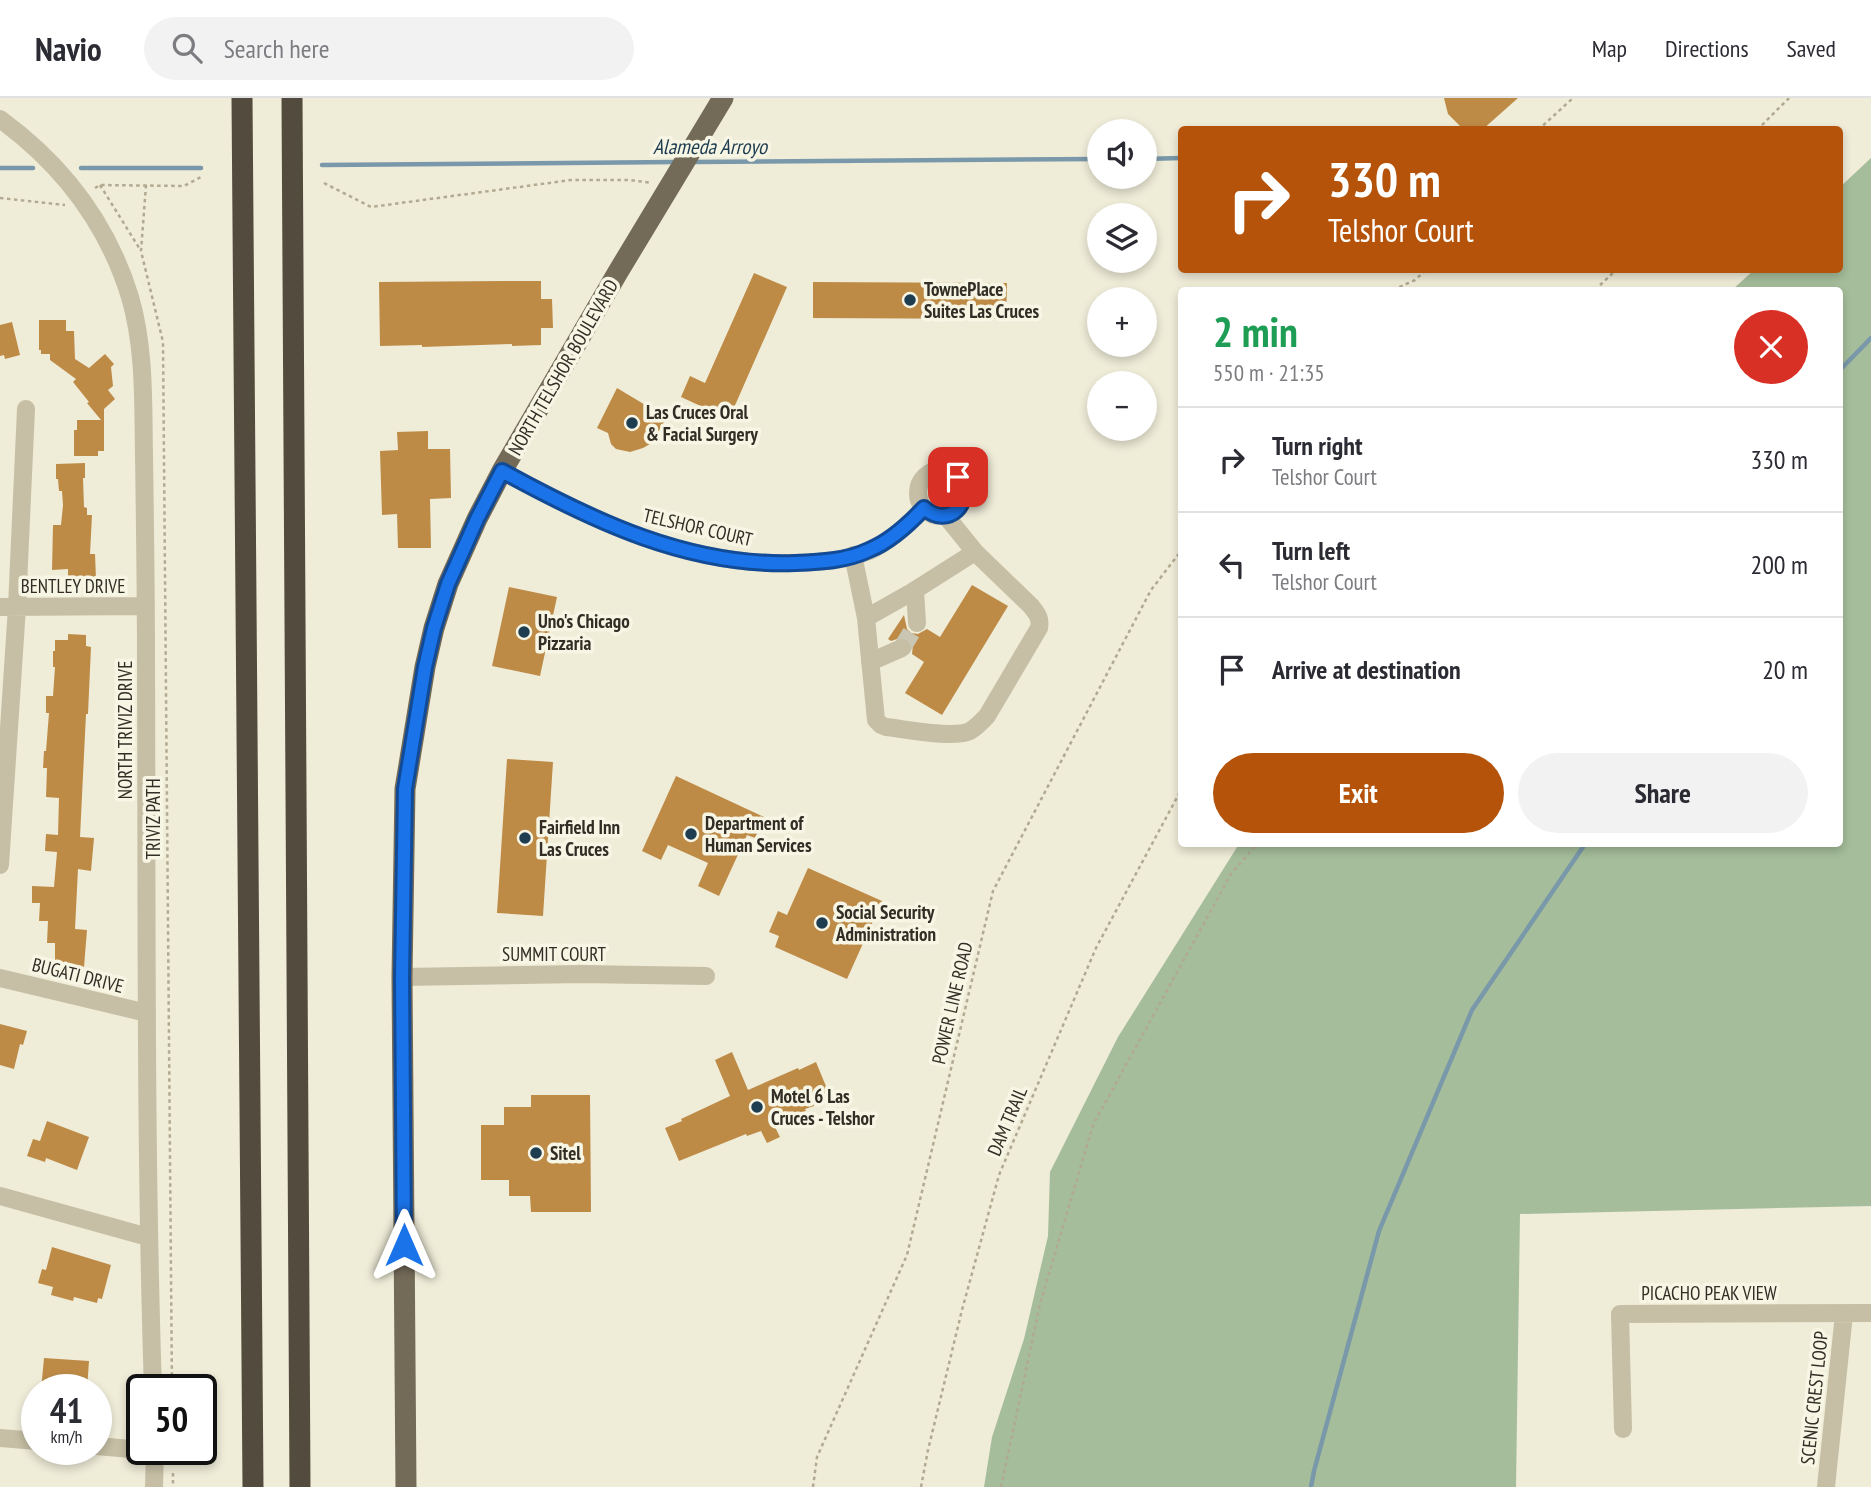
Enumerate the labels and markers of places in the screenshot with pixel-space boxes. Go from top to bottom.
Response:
place label: TownePlace Suites Las Cruces [924,277,1040,323]
marker: TownePlace Suites Las Cruces [902,292,918,308]
place label: Las Cruces Oral & Facial Surgery [646,400,758,446]
marker: Las Cruces Oral & Facial Surgery [624,415,640,431]
pin [928,447,988,507]
place label: Uno's Chicago Pizzaria [538,609,630,655]
marker: Uno's Chicago Pizzaria [516,624,532,640]
place label: Department of Human Services [705,811,812,857]
place label: Fairfield Inn Las Cruces [539,815,620,861]
marker: Department of Human Services [683,826,699,842]
marker: Fairfield Inn Las Cruces [517,830,533,846]
place label: Social Security Administration [835,900,936,946]
marker: Social Security Administration [814,915,830,931]
place label: Motel 6 Las Cruces - Telshor [771,1084,875,1130]
marker: Motel 6 Las Cruces - Telshor [749,1099,765,1115]
place label: Sitel [550,1141,581,1165]
marker: Sitel [528,1145,544,1161]

